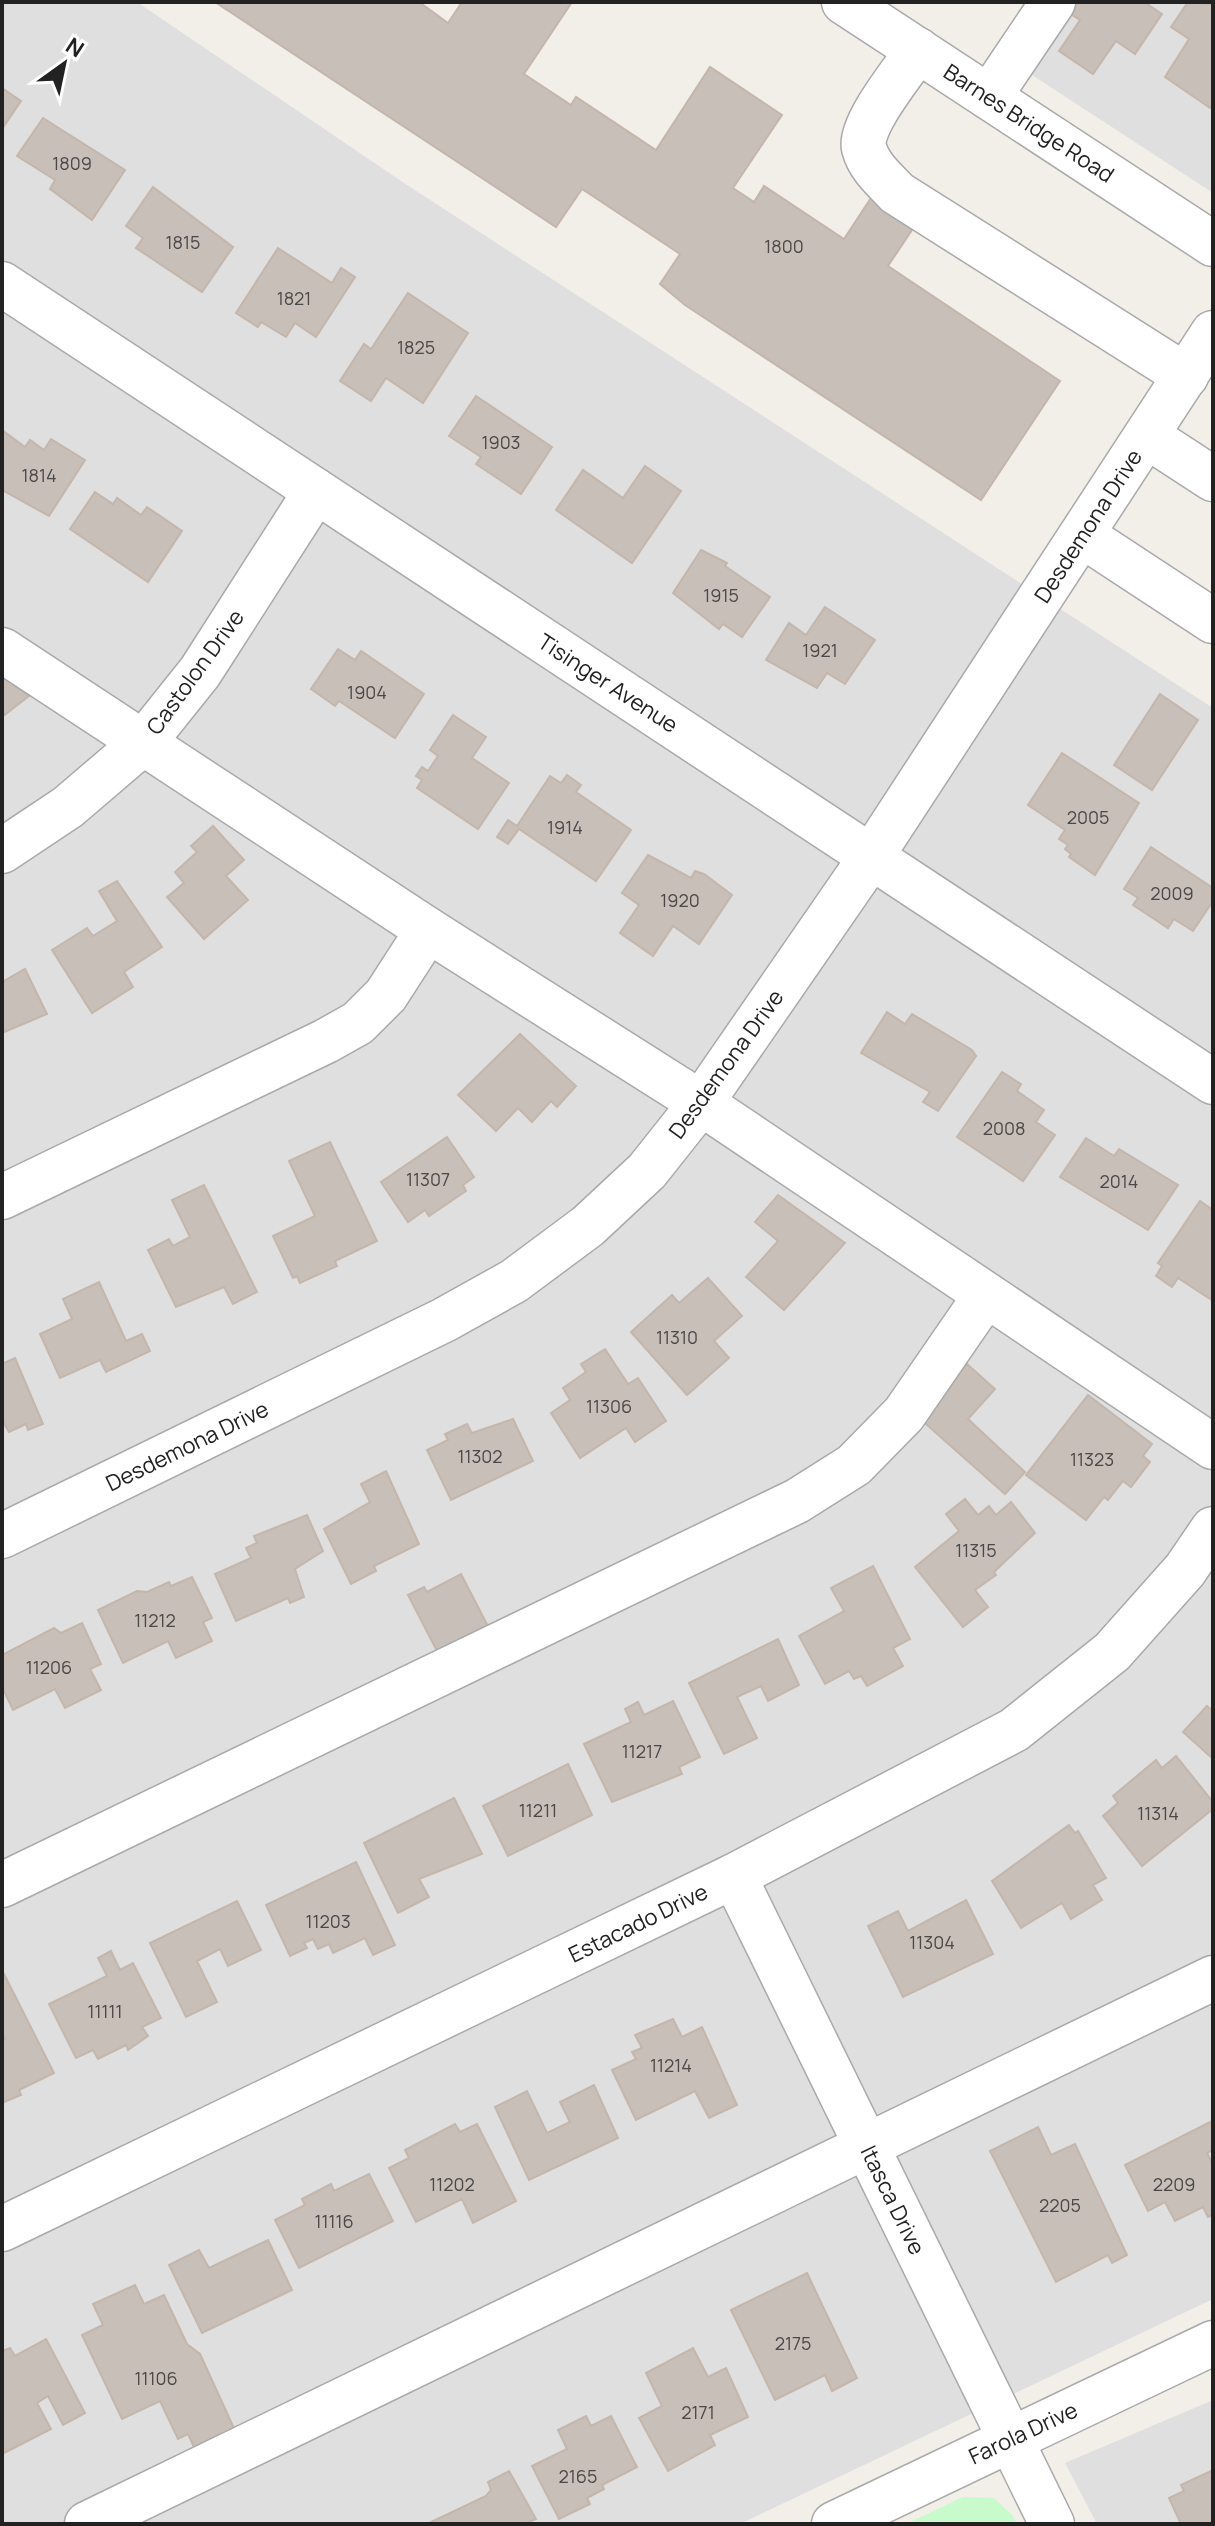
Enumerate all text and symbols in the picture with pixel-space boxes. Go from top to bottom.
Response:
north arrow [24,24,104,104]
text: N [60,30,90,64]
street label: Barnes Bridge Road [938,57,1120,189]
house number: 1809 [52,151,92,175]
house number: 1815 [166,230,200,254]
house number: 1800 [764,234,804,258]
house number: 1821 [277,286,311,310]
house number: 1825 [397,335,435,359]
house number: 1903 [481,430,521,454]
street label: Desdemona Drive [1027,443,1149,609]
house number: 1814 [21,463,57,487]
house number: 1915 [703,583,739,607]
street label: Castolon Drive [139,603,251,741]
street label: Tisinger Avenue [532,626,684,740]
house number: 1921 [802,638,838,662]
house number: 1904 [347,680,387,704]
house number: 2005 [1067,805,1109,829]
house number: 1914 [547,815,583,839]
house number: 2009 [1150,881,1194,905]
house number: 1920 [660,888,700,912]
street label: Desdemona Drive [662,983,790,1145]
house number: 2008 [983,1116,1025,1140]
house number: 11307 [406,1167,450,1191]
house number: 2014 [1100,1169,1138,1193]
house number: 11310 [656,1325,698,1349]
street label: Desdemona Drive [101,1394,273,1498]
house number: 11306 [586,1394,632,1418]
house number: 11302 [457,1444,503,1468]
house number: 11323 [1070,1447,1114,1471]
house number: 11315 [955,1538,997,1562]
house number: 11212 [134,1608,176,1632]
house number: 11206 [26,1655,72,1679]
house number: 11217 [622,1739,662,1763]
house number: 11211 [519,1798,557,1822]
house number: 11314 [1137,1801,1179,1825]
street label: Estacado Drive [563,1876,713,1970]
house number: 11203 [305,1909,351,1933]
house number: 11304 [909,1930,955,1954]
house number: 11111 [87,1999,123,2023]
house number: 11214 [650,2053,692,2077]
street label: Itasca Drive [854,2140,932,2260]
house number: 11202 [429,2172,475,2196]
house number: 2209 [1153,2172,1195,2196]
house number: 2205 [1039,2193,1081,2217]
house number: 11116 [314,2209,354,2233]
house number: 2175 [775,2331,811,2355]
house number: 11106 [134,2366,178,2390]
street label: Farola Drive [964,2395,1082,2471]
house number: 2171 [681,2400,715,2424]
house number: 2165 [559,2464,597,2488]

